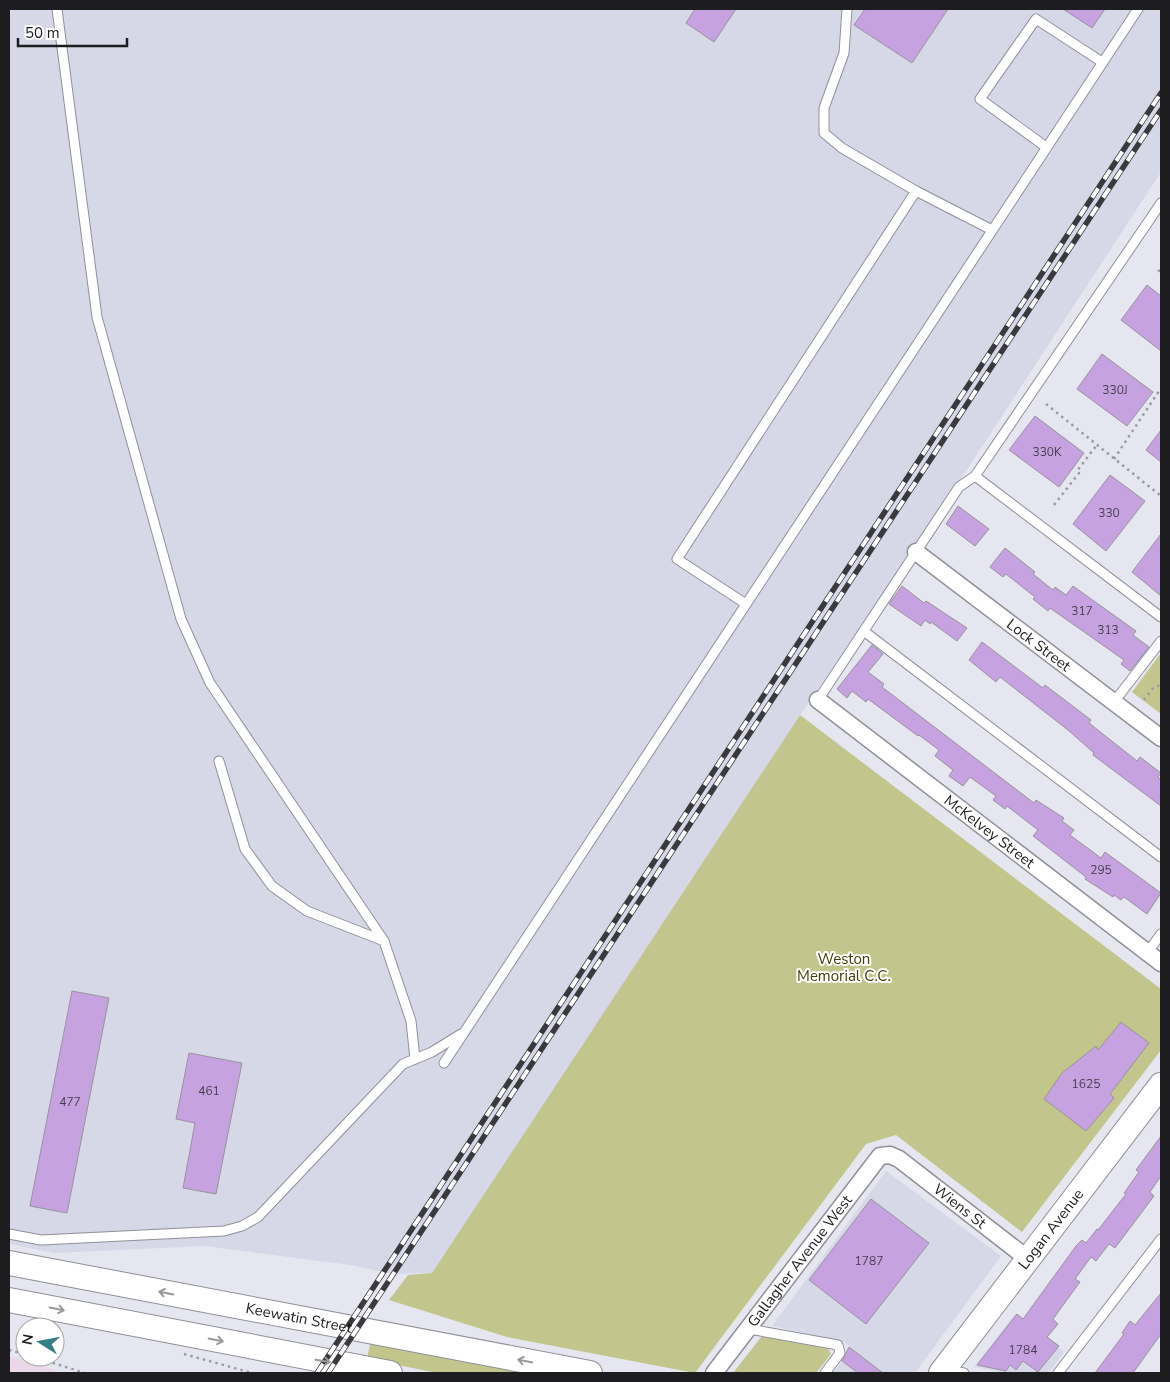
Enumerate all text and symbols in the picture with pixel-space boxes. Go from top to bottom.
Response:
scale bar [18,15,126,47]
text: 50 m [25,23,60,43]
house number: 330J [1102,382,1128,398]
house number: 330K [1032,444,1062,460]
house number: 330 [1098,505,1120,521]
house number: 317 [1071,603,1093,619]
street label: Lock Street [1002,614,1075,676]
house number: 313 [1097,622,1119,638]
street label: McKelvey Street [940,790,1039,873]
house number: 295 [1090,862,1112,878]
park label: Weston Memorial C.C. [797,949,891,986]
house number: 1625 [1072,1076,1100,1092]
house number: 461 [198,1083,220,1099]
house number: 477 [59,1094,81,1110]
street label: Wiens St [929,1179,991,1233]
street label: Logan Avenue [1014,1185,1088,1274]
street label: Gallagher Avenue West [743,1190,857,1331]
house number: 1787 [855,1253,883,1269]
one-way arrow [159,1287,175,1297]
street label: Keewatin Street [244,1298,354,1338]
one-way arrow [48,1305,64,1314]
north arrow [15,1317,65,1367]
text: N [17,1333,38,1347]
one-way arrow [208,1336,224,1346]
house number: 1784 [1009,1342,1037,1358]
one-way arrow [517,1355,533,1365]
one-way arrow [315,1356,331,1366]

